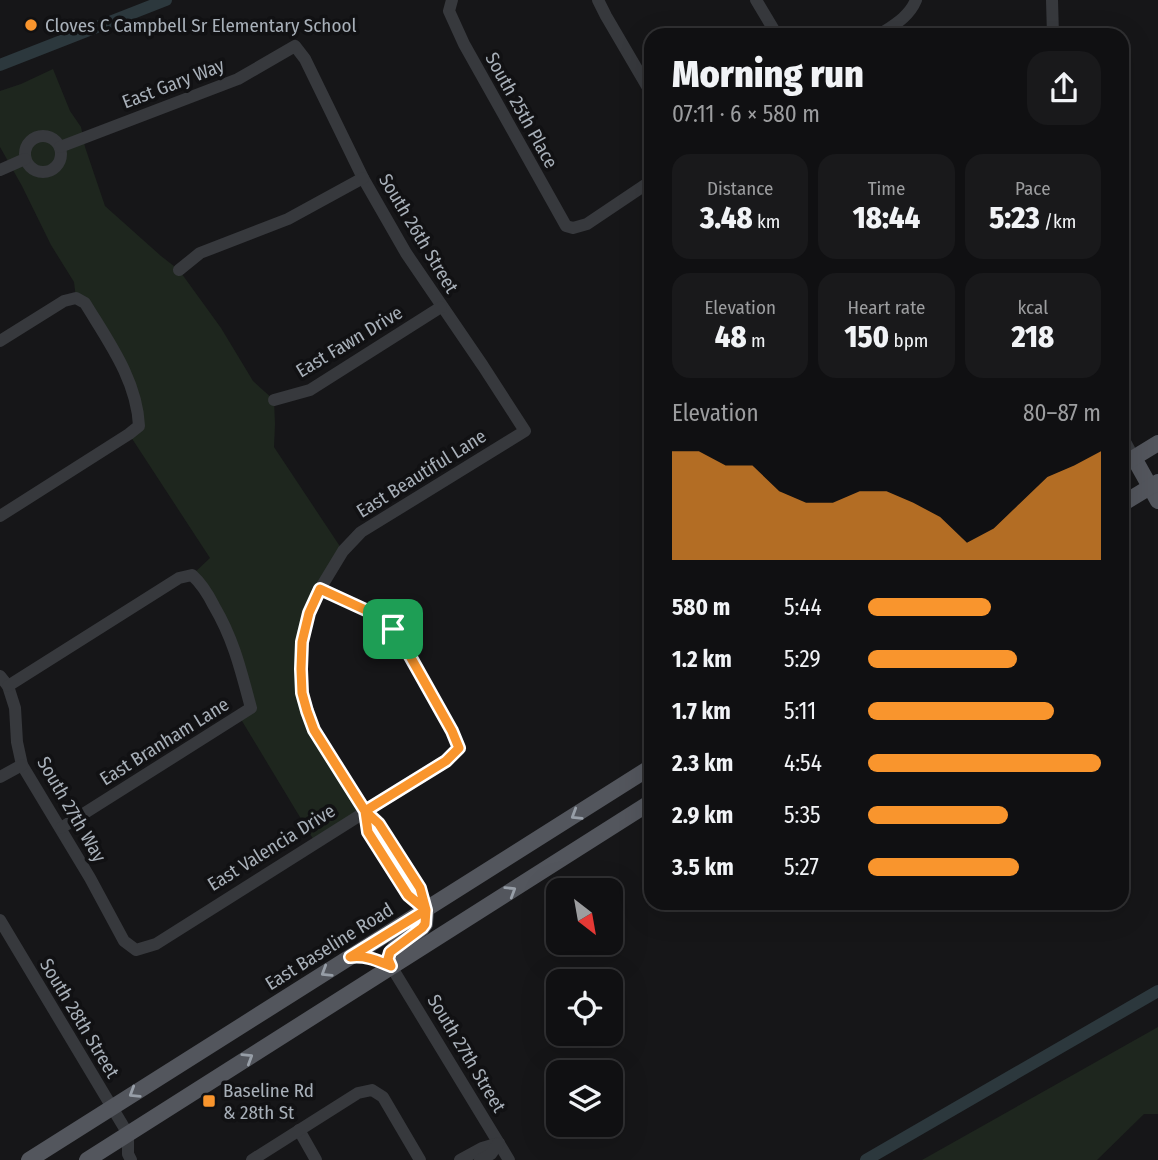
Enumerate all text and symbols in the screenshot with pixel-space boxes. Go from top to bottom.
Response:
place label: Cloves C Campbell Sr Elementary School [45,14,356,37]
marker: Cloves C Campbell Sr Elementary School [23,17,39,33]
street label: South 25th Place [480,48,563,172]
text: Morning run [672,51,864,97]
button: share [1027,51,1101,125]
street label: East Gary Way [119,53,228,113]
text: 07:11 · 6 × 580 m [672,100,820,128]
street label: South 26th Street [374,169,464,298]
text: Distance [707,177,773,200]
text: Time [868,177,905,200]
text: Pace [1015,177,1051,200]
text: 3.48 [700,200,753,236]
text: 18:44 [853,200,920,236]
text: 5:23 [989,200,1040,236]
text: km [753,210,780,233]
text: /km [1040,210,1076,233]
text: Elevation [704,296,776,319]
text: Heart rate [847,296,926,319]
text: kcal [1017,296,1048,319]
street label: East Fawn Drive [292,301,407,382]
text: 48 [715,319,747,355]
text: 150 [845,319,889,355]
text: 218 [1011,319,1054,355]
text: m [747,329,766,352]
text: bpm [889,329,928,352]
text: Elevation [672,399,759,427]
text: 80–87 m [1023,399,1101,427]
street label: East Beautiful Lane [352,424,490,523]
text: 580 m [672,593,730,621]
text: 5:44 [784,593,822,621]
pin [363,599,423,659]
icon: arrive [374,610,412,648]
text: 1.2 km [672,645,732,673]
text: 5:29 [784,645,821,673]
street label: East Branham Lane [95,693,233,790]
text: 1.7 km [672,697,731,725]
text: 5:11 [784,697,816,725]
text: 2.3 km [672,749,733,777]
text: 4:54 [784,749,822,777]
street label: South 27th Way [32,752,111,866]
street label: East Valencia Drive [203,799,339,896]
text: 2.9 km [672,801,733,829]
text: 5:35 [784,801,821,829]
one-way arrow [570,806,583,819]
text: 3.5 km [672,853,734,881]
text: 5:27 [784,853,819,881]
north arrow [546,878,623,956]
map controls [546,878,623,1137]
one-way arrow [503,886,516,899]
street label: East Baseline Road [261,898,398,995]
street label: South 28th Street [35,954,125,1083]
one-way arrow [321,964,334,977]
button: locate [546,969,623,1046]
street label: South 27th Street [422,990,511,1117]
one-way arrow [240,1053,253,1066]
button: layers [546,1060,623,1137]
place label: Baseline Rd & 28th St [223,1079,314,1124]
one-way arrow [128,1085,141,1098]
marker: Baseline Rd & 28th St [201,1093,217,1109]

